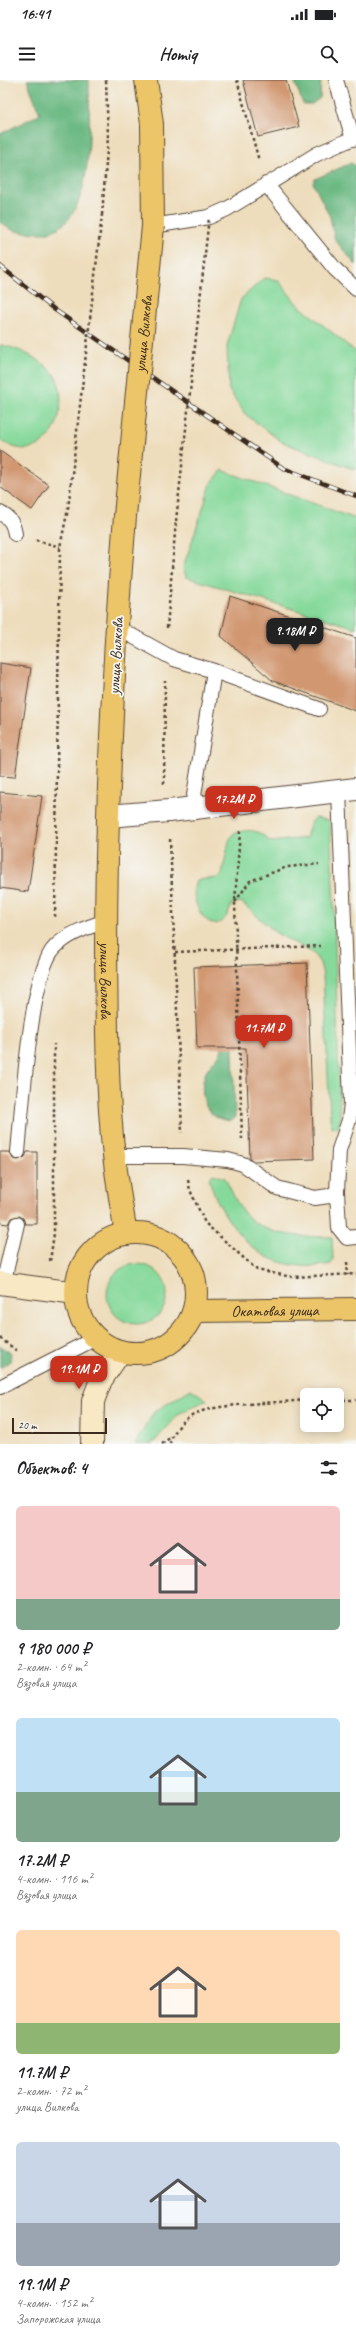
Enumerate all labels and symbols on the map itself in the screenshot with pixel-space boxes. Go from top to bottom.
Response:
street label: улица Вилкова [130,293,157,374]
street label: улица Вилкова [104,616,128,696]
pin: 9.18M ₽ [258,618,332,652]
pin: 17.2M ₽ [197,786,271,820]
street label: улица Вилкова [95,941,116,1021]
pin: 11.7M ₽ [227,1015,301,1049]
street label: Окатовая улица [231,1300,320,1322]
pin: 19.1M ₽ [42,1356,116,1390]
scale bar [12,1416,107,1435]

